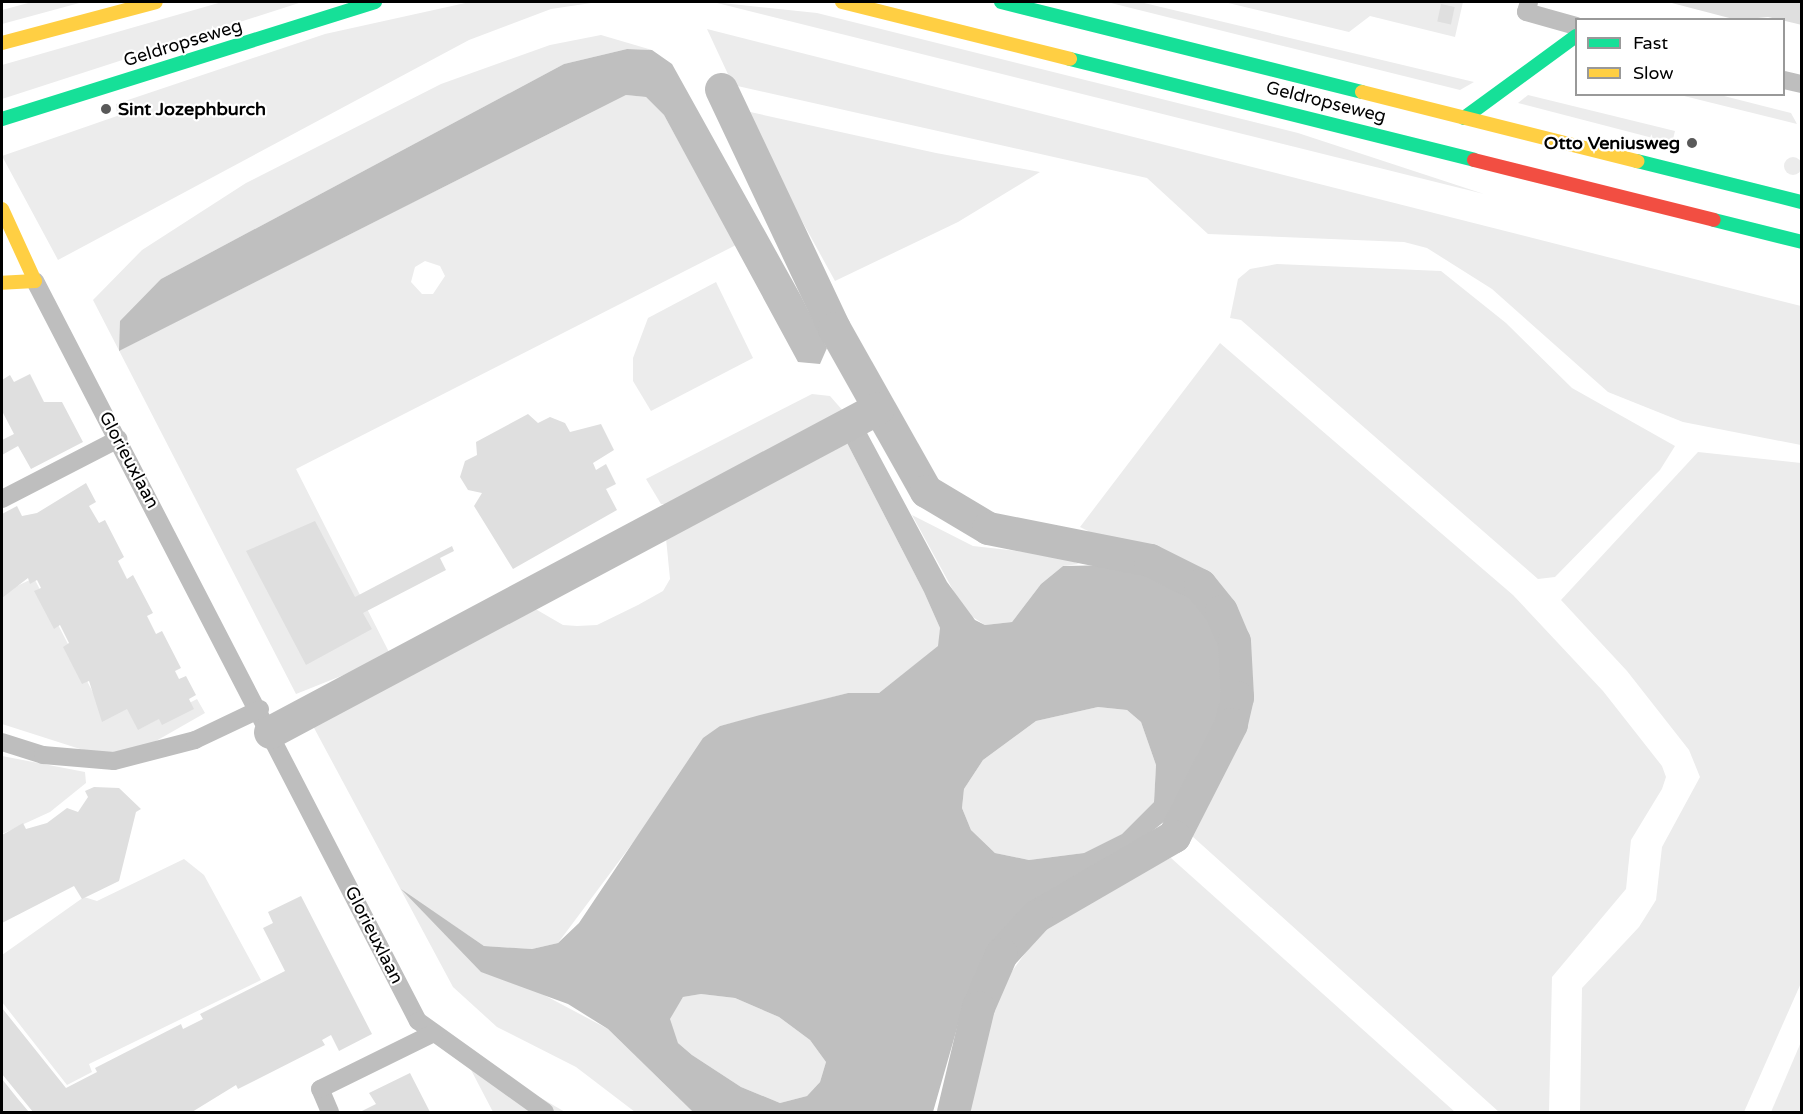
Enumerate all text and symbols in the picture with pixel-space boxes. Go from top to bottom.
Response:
street label: Geldropseweg [121,15,245,71]
legend [1575,18,1785,96]
text: Fast [1633,32,1668,54]
text: Slow [1633,62,1674,84]
street label: Geldropseweg [1264,77,1388,127]
place label: Sint Jozephburch [118,98,266,120]
marker: Sint Jozephburch [99,102,113,116]
place label: Otto Veniusweg [1544,132,1680,154]
marker: Otto Veniusweg [1685,136,1699,150]
street label: Glorieuxlaan [94,408,164,512]
street label: Glorieuxlaan [340,883,408,987]

